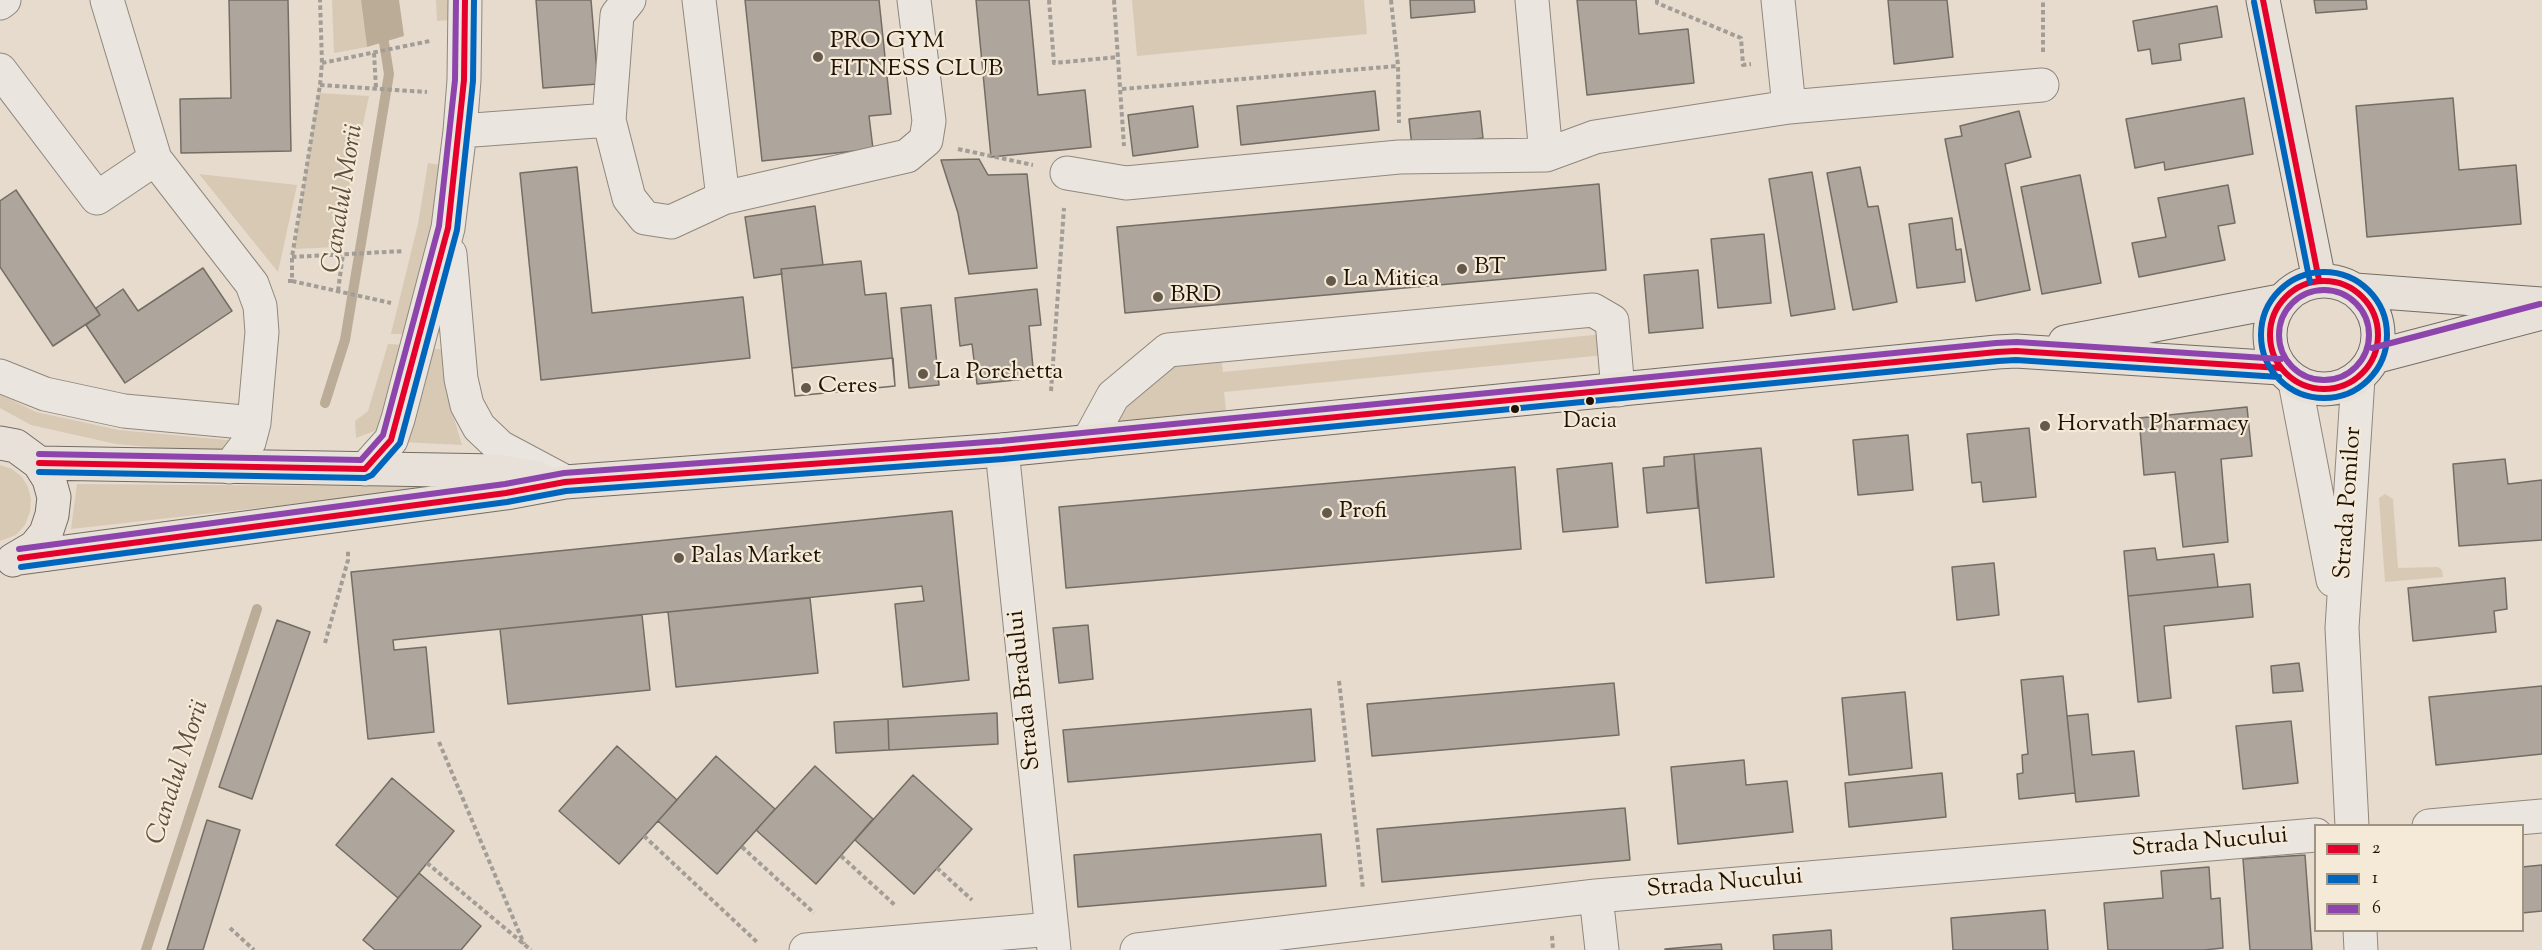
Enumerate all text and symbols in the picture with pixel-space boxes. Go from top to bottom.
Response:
place label: PRO GYM FITNESS CLUB [830,29,1003,85]
marker: PRO GYM FITNESS CLUB [811,50,825,64]
water label: Canalul Morii [318,123,372,275]
place label: BT [1474,255,1506,283]
marker: BT [1455,262,1469,276]
place label: La Mitica [1343,267,1439,295]
marker: La Mitica [1324,274,1338,288]
place label: BRD [1170,283,1221,311]
marker: BRD [1151,290,1165,304]
place label: La Porchetta [935,360,1063,388]
marker: La Porchetta [916,367,930,381]
place label: Ceres [818,374,877,402]
marker: Ceres [799,381,813,395]
marker: Dacia [1584,395,1596,407]
unlabelled marker [1509,403,1521,415]
place label: Dacia [1563,410,1617,436]
place label: Horvath Pharmacy [2057,412,2249,440]
marker: Horvath Pharmacy [2038,419,2052,433]
street label: Strada Pomilor [2330,426,2370,580]
place label: Profi [1339,499,1387,527]
marker: Profi [1320,506,1334,520]
place label: Palas Market [691,544,821,572]
marker: Palas Market [672,551,686,565]
street label: Strada Bradului [1003,608,1049,772]
water label: Canalul Morii [142,697,218,849]
street label: Strada Nucului [2131,823,2289,865]
legend [2314,824,2524,932]
text: 2 [2372,836,2380,862]
street label: Strada Nucului [1646,864,1804,906]
text: 1 [2372,866,2378,892]
text: 6 [2372,896,2381,922]

